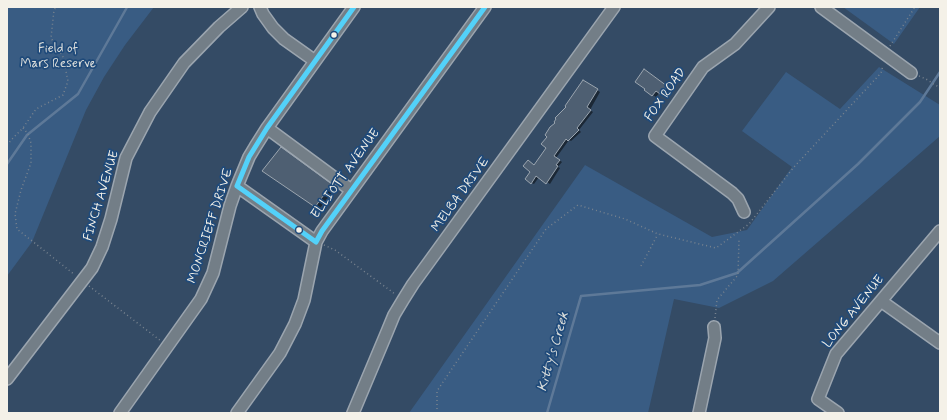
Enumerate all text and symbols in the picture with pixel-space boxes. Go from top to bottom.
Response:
unlabelled marker [329,30,339,40]
park label: Field of Mars Reserve [20,41,96,72]
street label: FOX ROAD [642,65,690,125]
street label: ELLIOTT AVENUE [308,126,384,222]
street label: FINCH AVENUE [81,149,123,243]
street label: MELBA DRIVE [429,155,493,235]
street label: MONCRIEFF DRIVE [185,166,237,286]
unlabelled marker [294,225,304,235]
street label: LONG AVENUE [820,273,888,351]
water label: Kitty's Creek [535,310,573,394]

